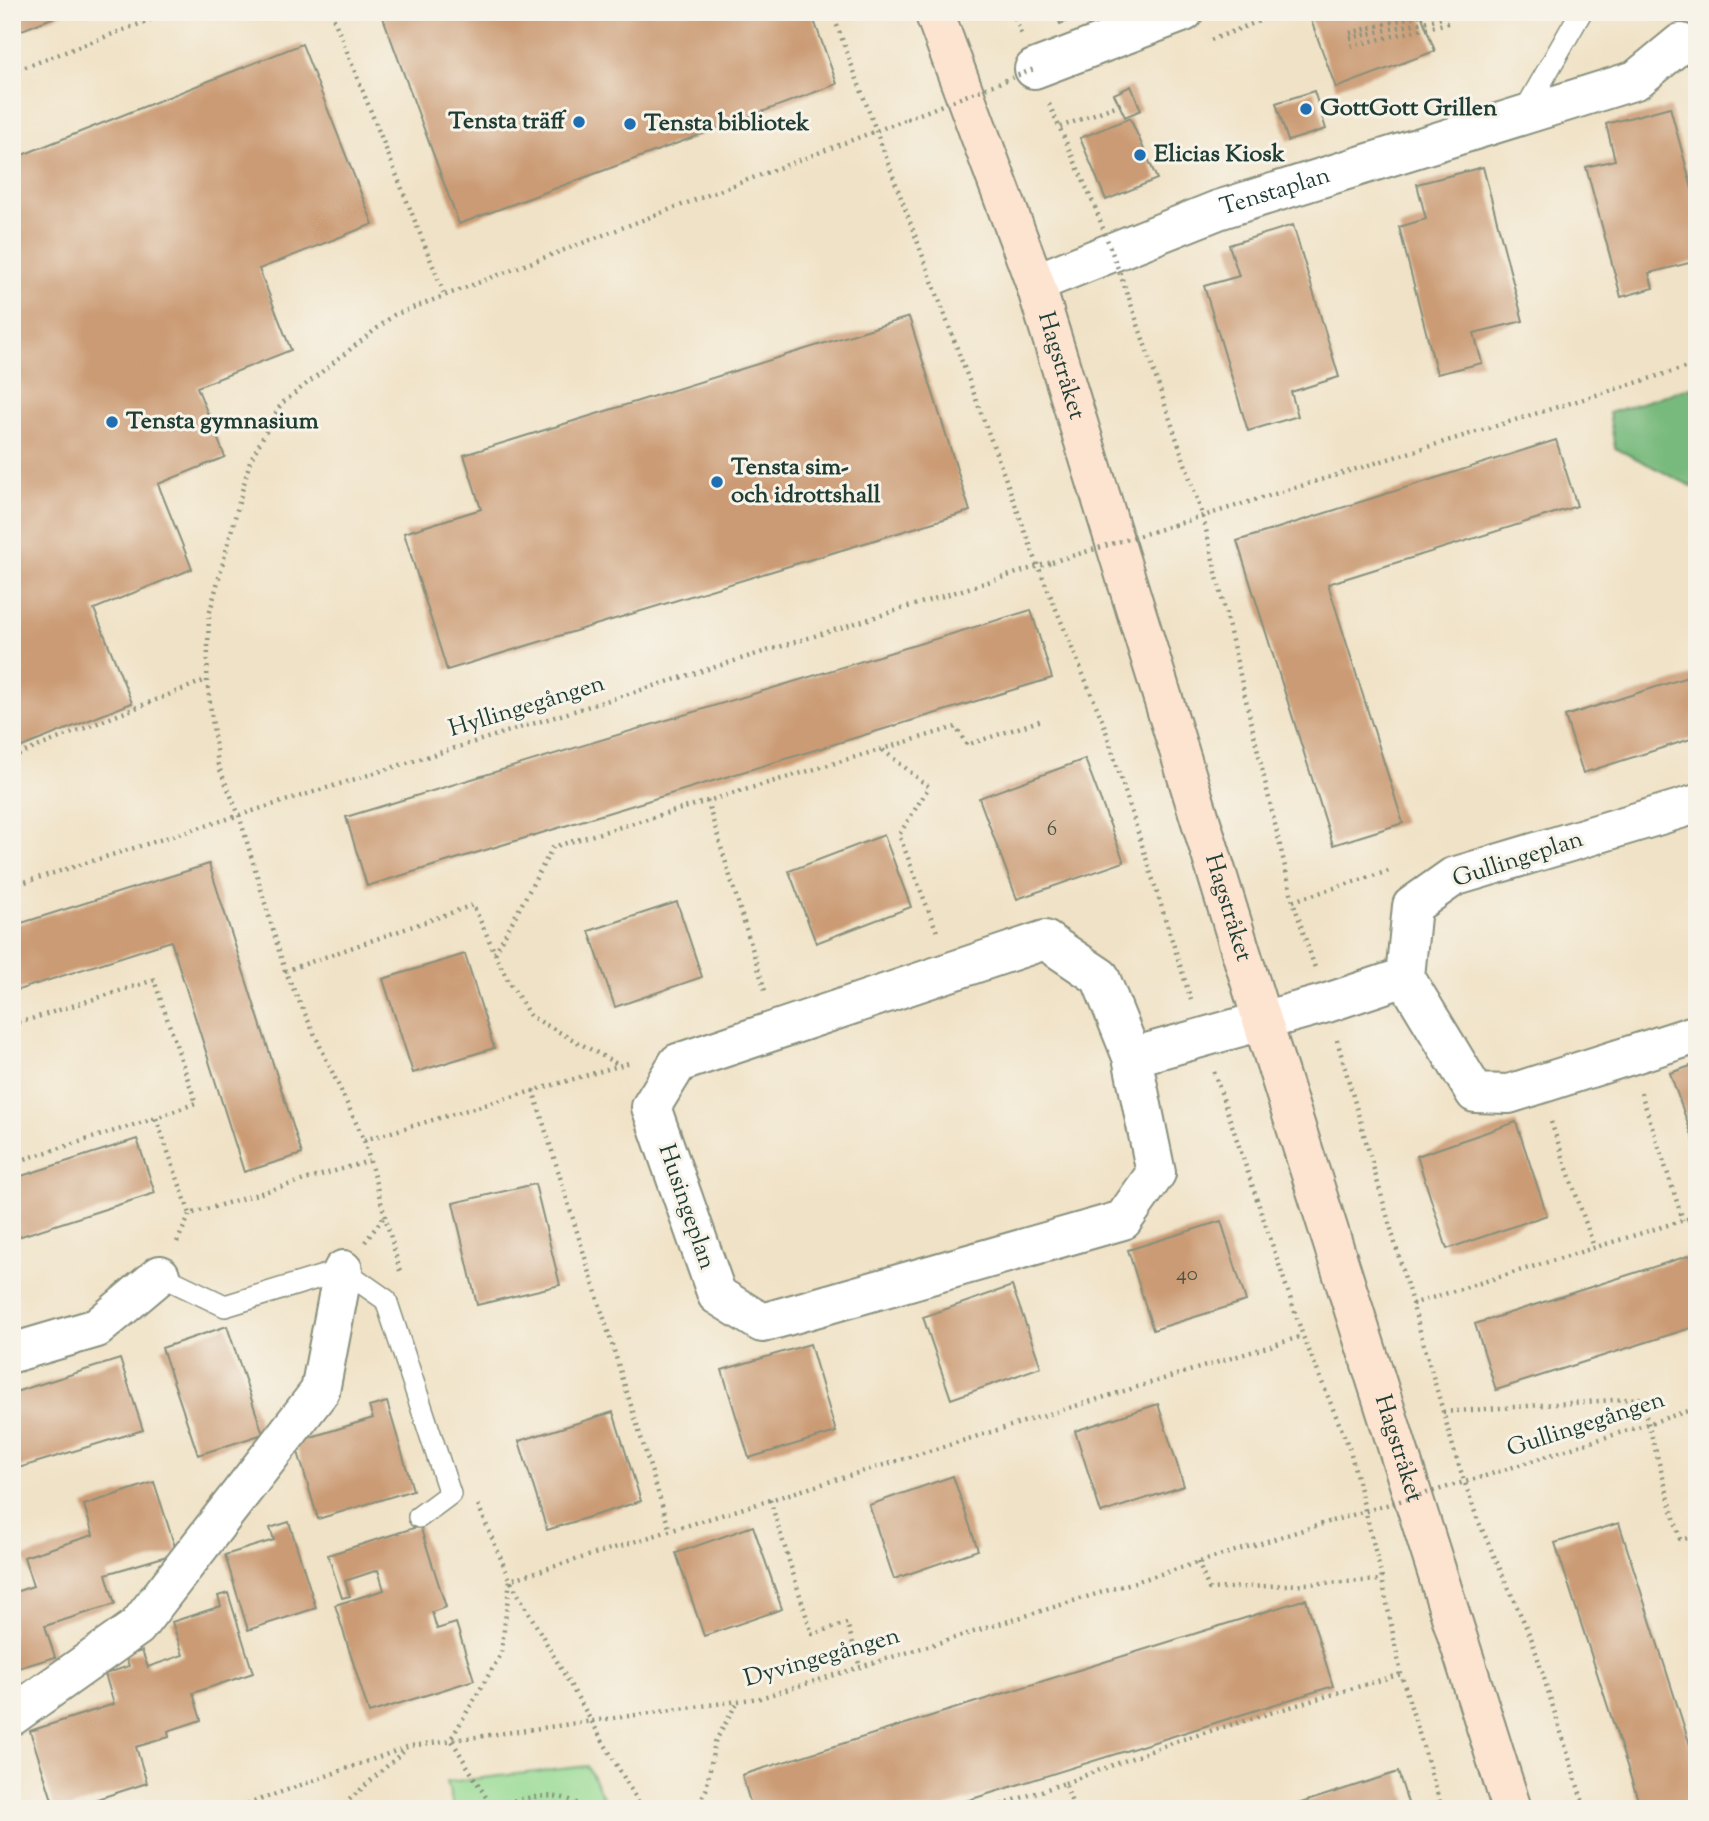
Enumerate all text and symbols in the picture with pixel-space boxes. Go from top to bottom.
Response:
place label: GottGott Grillen [1320,92,1498,126]
marker: GottGott Grillen [1298,101,1314,117]
place label: Tensta träff [448,105,566,139]
place label: Tensta bibliotek [644,107,810,141]
marker: Tensta träff [571,114,587,130]
marker: Tensta bibliotek [622,116,638,132]
place label: Elicias Kiosk [1154,138,1286,172]
marker: Elicias Kiosk [1132,147,1148,163]
street label: Tenstaplan [1216,159,1335,225]
street label: Hagstråket [1028,308,1093,424]
place label: Tensta gymnasium [126,405,319,439]
marker: Tensta gymnasium [104,414,120,430]
place label: Tensta sim- och idrottshall [731,451,881,513]
marker: Tensta sim- och idrottshall [709,474,725,490]
street label: Hyllingegången [445,667,609,747]
house number: 6 [1047,815,1057,845]
street label: Gullingeplan [1448,823,1588,897]
street label: Hagstråket [1195,850,1260,966]
street label: Husingeplan [649,1140,723,1274]
house number: 40 [1176,1260,1198,1290]
street label: Gullingegången [1503,1383,1669,1467]
street label: Hagstråket [1365,1391,1431,1507]
street label: Dyvingegången [740,1620,904,1696]

